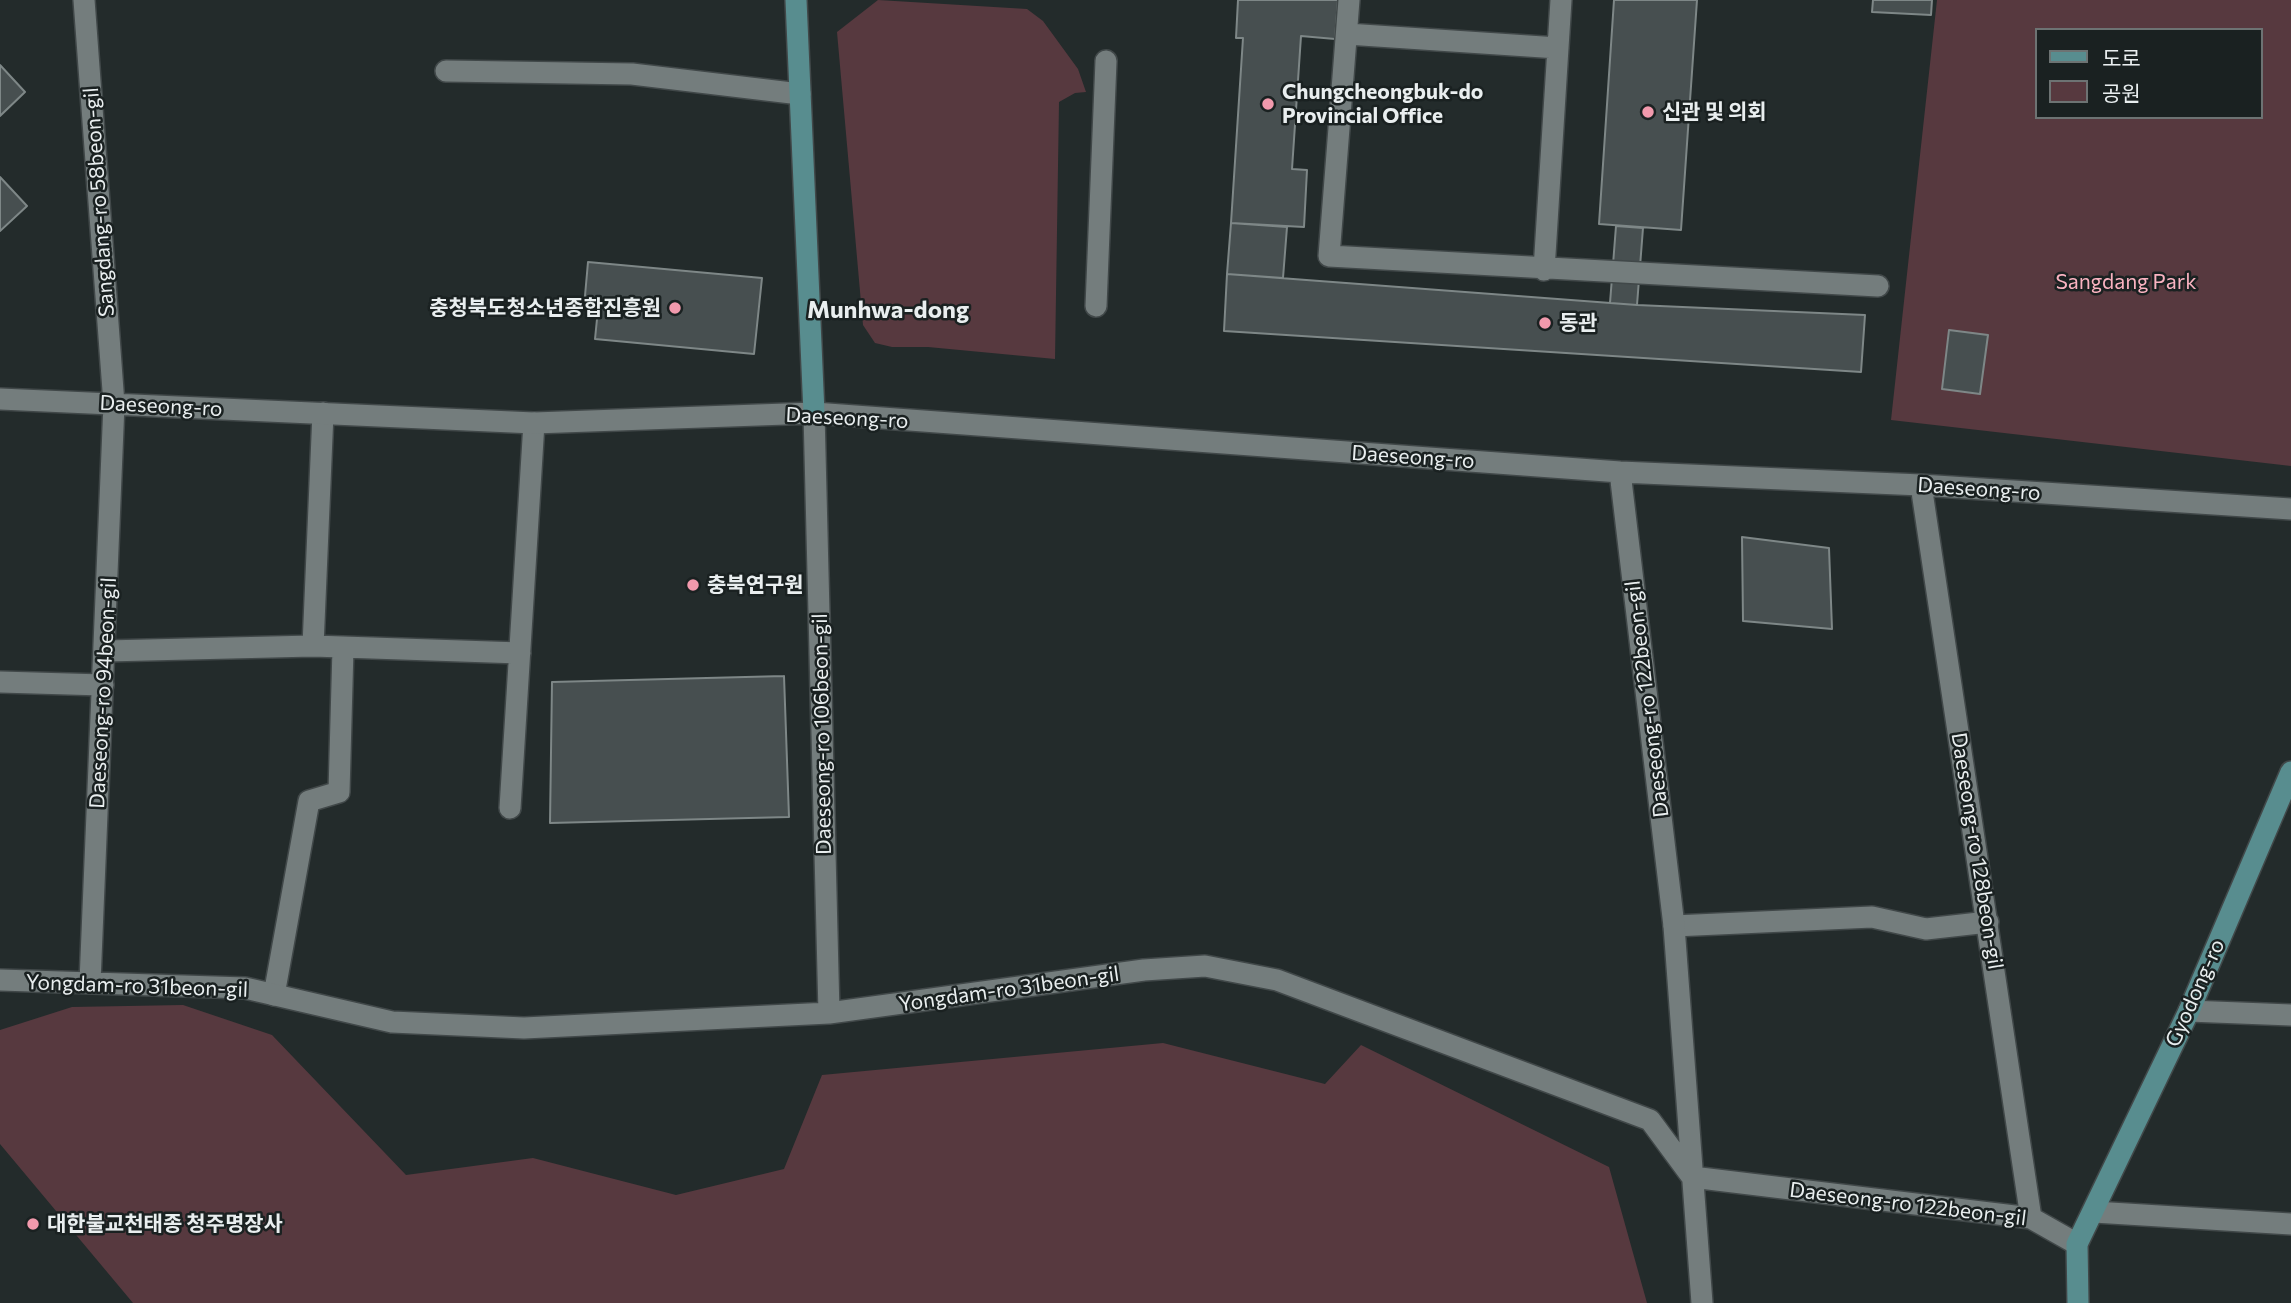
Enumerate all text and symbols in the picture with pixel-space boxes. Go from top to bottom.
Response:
legend [2036,28,2263,119]
text: 도로 [2102,45,2141,70]
place label: Chungcheongbuk-do Provincial Office [1282,79,1483,129]
text: 공원 [2102,80,2141,105]
street label: Sangdang-ro 58beon-gil [78,86,120,318]
marker: Chungcheongbuk-do Provincial Office [1260,96,1276,112]
place label: 신관 및 의회 [1662,99,1767,125]
marker: 신관 및 의회 [1640,104,1656,120]
park label: Sangdang Park [2055,269,2197,295]
place label: 충청북도청소년종합진흥원 [429,295,661,321]
district label: Munhwa-dong [807,296,969,324]
marker: 충청북도청소년종합진흥원 [667,300,683,316]
place label: 동관 [1559,310,1598,336]
marker: 동관 [1537,315,1553,331]
street label: Daeseong-ro [99,390,223,422]
street label: Daeseong-ro [785,402,909,434]
street label: Daeseong-ro [1351,440,1475,474]
street label: Daeseong-ro [1917,472,2041,506]
place label: 충북연구원 [707,572,804,598]
street label: Daeseong-ro 94beon-gil [84,577,122,809]
marker: 충북연구원 [685,577,701,593]
street label: Daeseong-ro 122beon-gil [1620,579,1674,819]
street label: Daeseong-ro 106beon-gil [807,613,837,855]
street label: Daeseong-ro 128beon-gil [1946,731,2008,971]
street label: Gyodong-ro [2160,935,2230,1051]
street label: Yongdam-ro 31beon-gil [897,961,1121,1017]
street label: Yongdam-ro 31beon-gil [25,970,249,1002]
street label: Daeseong-ro 122beon-gil [1788,1177,2028,1231]
place label: 대한불교천태종 청주명장사 [47,1211,283,1237]
marker: 대한불교천태종 청주명장사 [25,1216,41,1232]

